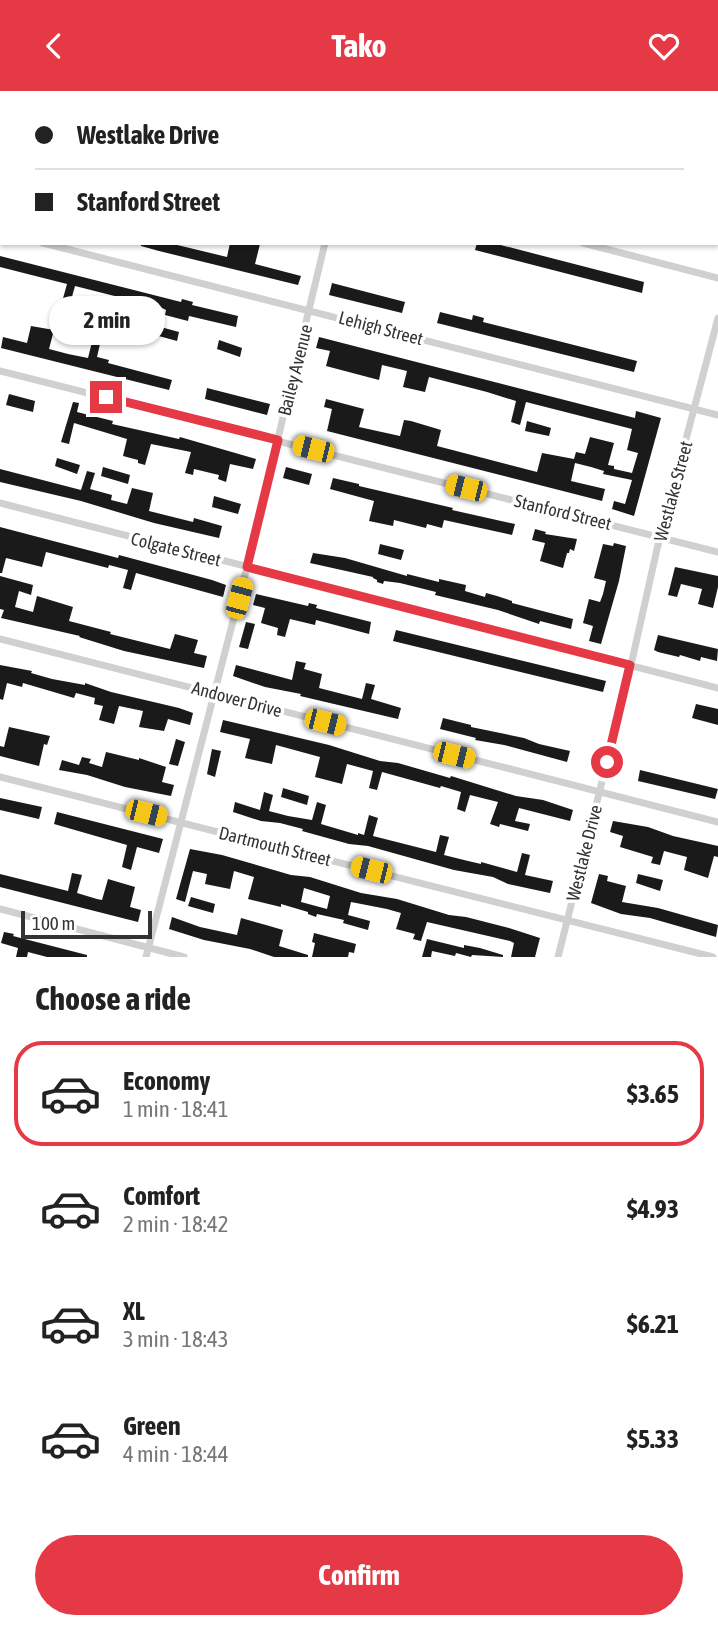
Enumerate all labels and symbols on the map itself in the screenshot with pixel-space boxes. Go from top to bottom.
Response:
callout: 2 min [48,295,164,345]
street label: Lehigh Street [337,307,425,349]
street label: Bailey Avenue [274,322,316,418]
route end [90,381,122,413]
car [291,434,336,464]
street label: Westlake Street [650,439,696,543]
car [444,473,489,503]
street label: Stanford Street [512,490,614,534]
street label: Colgate Street [129,528,223,570]
car [224,575,255,621]
street label: Andover Drive [190,677,284,721]
car [303,707,348,737]
car [432,740,477,770]
route start [591,746,623,778]
car [124,798,169,828]
street label: Westlake Drive [562,803,606,903]
street label: Dartmouth Street [217,822,333,870]
car [349,855,394,885]
scale bar [21,908,152,940]

